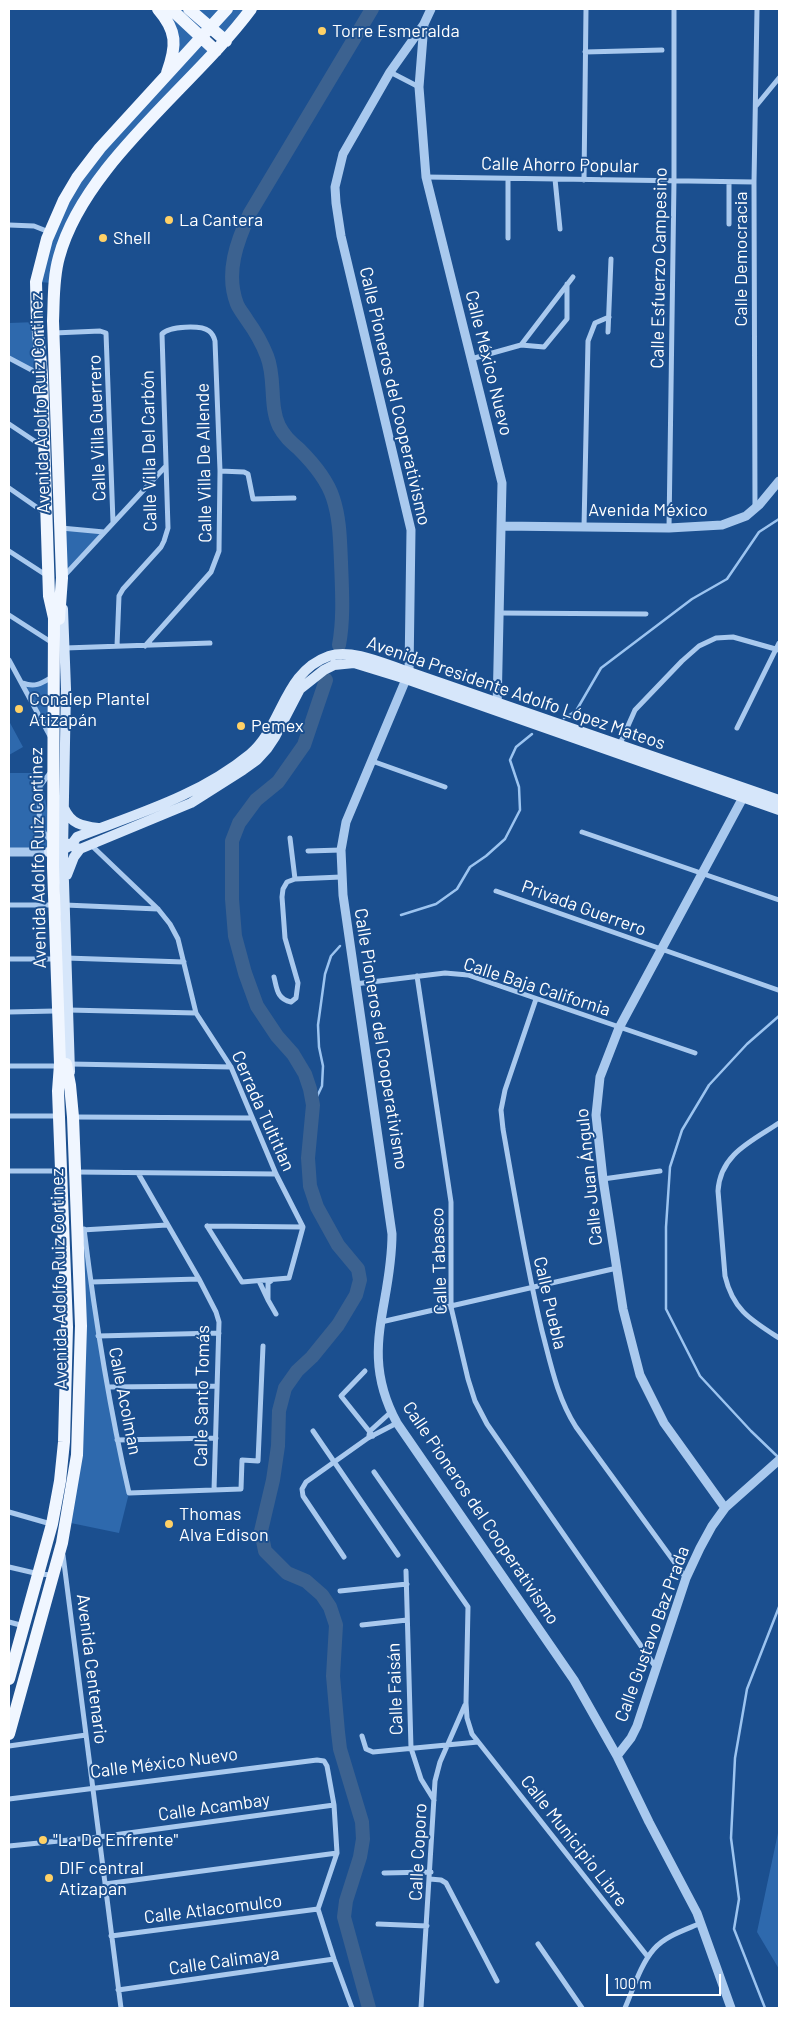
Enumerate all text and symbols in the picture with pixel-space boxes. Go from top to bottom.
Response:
place label: Torre Esmeralda [332,20,460,42]
marker: Torre Esmeralda [316,25,328,37]
street label: Calle Ahorro Popular [481,153,639,177]
street label: Calle Esfuerzo Campesino [646,167,672,369]
street label: Calle Democracia [730,192,752,326]
place label: La Cantera [179,209,263,231]
marker: La Cantera [163,214,175,226]
place label: Shell [113,227,151,249]
marker: Shell [97,232,109,244]
street label: Calle Pioneros del Cooperativismo [355,265,435,527]
street label: Calle México Nuevo [461,288,517,438]
street label: Avenida Adolfo Ruiz Cortinez [25,292,55,514]
street label: Calle Villa Guerrero [84,354,110,502]
street label: Calle Villa Del Carbón [137,370,161,532]
street label: Calle Villa De Allende [192,383,216,543]
street label: Avenida México [588,499,708,521]
street label: Avenida Presidente Adolfo López Mateos [364,632,668,754]
place label: Conalep Plantel Atizapán [29,688,150,731]
marker: Conalep Plantel Atizapán [13,703,25,715]
place label: Pemex [251,715,304,737]
marker: Pemex [235,720,247,732]
street label: Avenida Adolfo Ruiz Cortinez [25,747,51,969]
street label: Privada Guerrero [519,875,649,941]
street label: Calle Pioneros del Cooperativismo [350,907,412,1171]
street label: Calle Baja California [461,953,613,1021]
street label: Cerrada Tultitlan [227,1048,299,1174]
street label: Calle Juan Ángulo [571,1107,607,1247]
street label: Avenida Adolfo Ruiz Cortinez [46,1168,72,1390]
street label: Calle Tabasco [426,1207,452,1315]
street label: Calle Puebla [529,1255,571,1351]
street label: Calle Santo Tomás [190,1325,214,1467]
street label: Calle Acolman [104,1345,146,1457]
street label: Calle Pioneros del Cooperativismo [398,1397,564,1629]
place label: Thomas Alva Edison [179,1503,269,1546]
marker: Thomas Alva Edison [163,1518,175,1530]
street label: Calle Gustavo Baz Prada [610,1543,694,1725]
street label: Avenida Centenario [72,1593,112,1745]
street label: Calle Faisán [383,1642,407,1736]
street label: Calle México Nuevo [89,1743,239,1783]
street label: Calle Municipio Libre [516,1771,632,1911]
street label: Calle Acambay [157,1788,271,1826]
street label: Calle Coporo [405,1802,431,1902]
place label: "La De Enfrente" [53,1829,178,1851]
marker: "La De Enfrente" [37,1834,49,1846]
place label: DIF central Atizapan [59,1857,144,1900]
marker: DIF central Atizapan [43,1872,55,1884]
street label: Calle Atlacomulco [143,1890,283,1928]
street label: Calle Calimaya [167,1943,281,1979]
scale bar [608,1964,723,1996]
text: 100 m [614,1974,652,1992]

